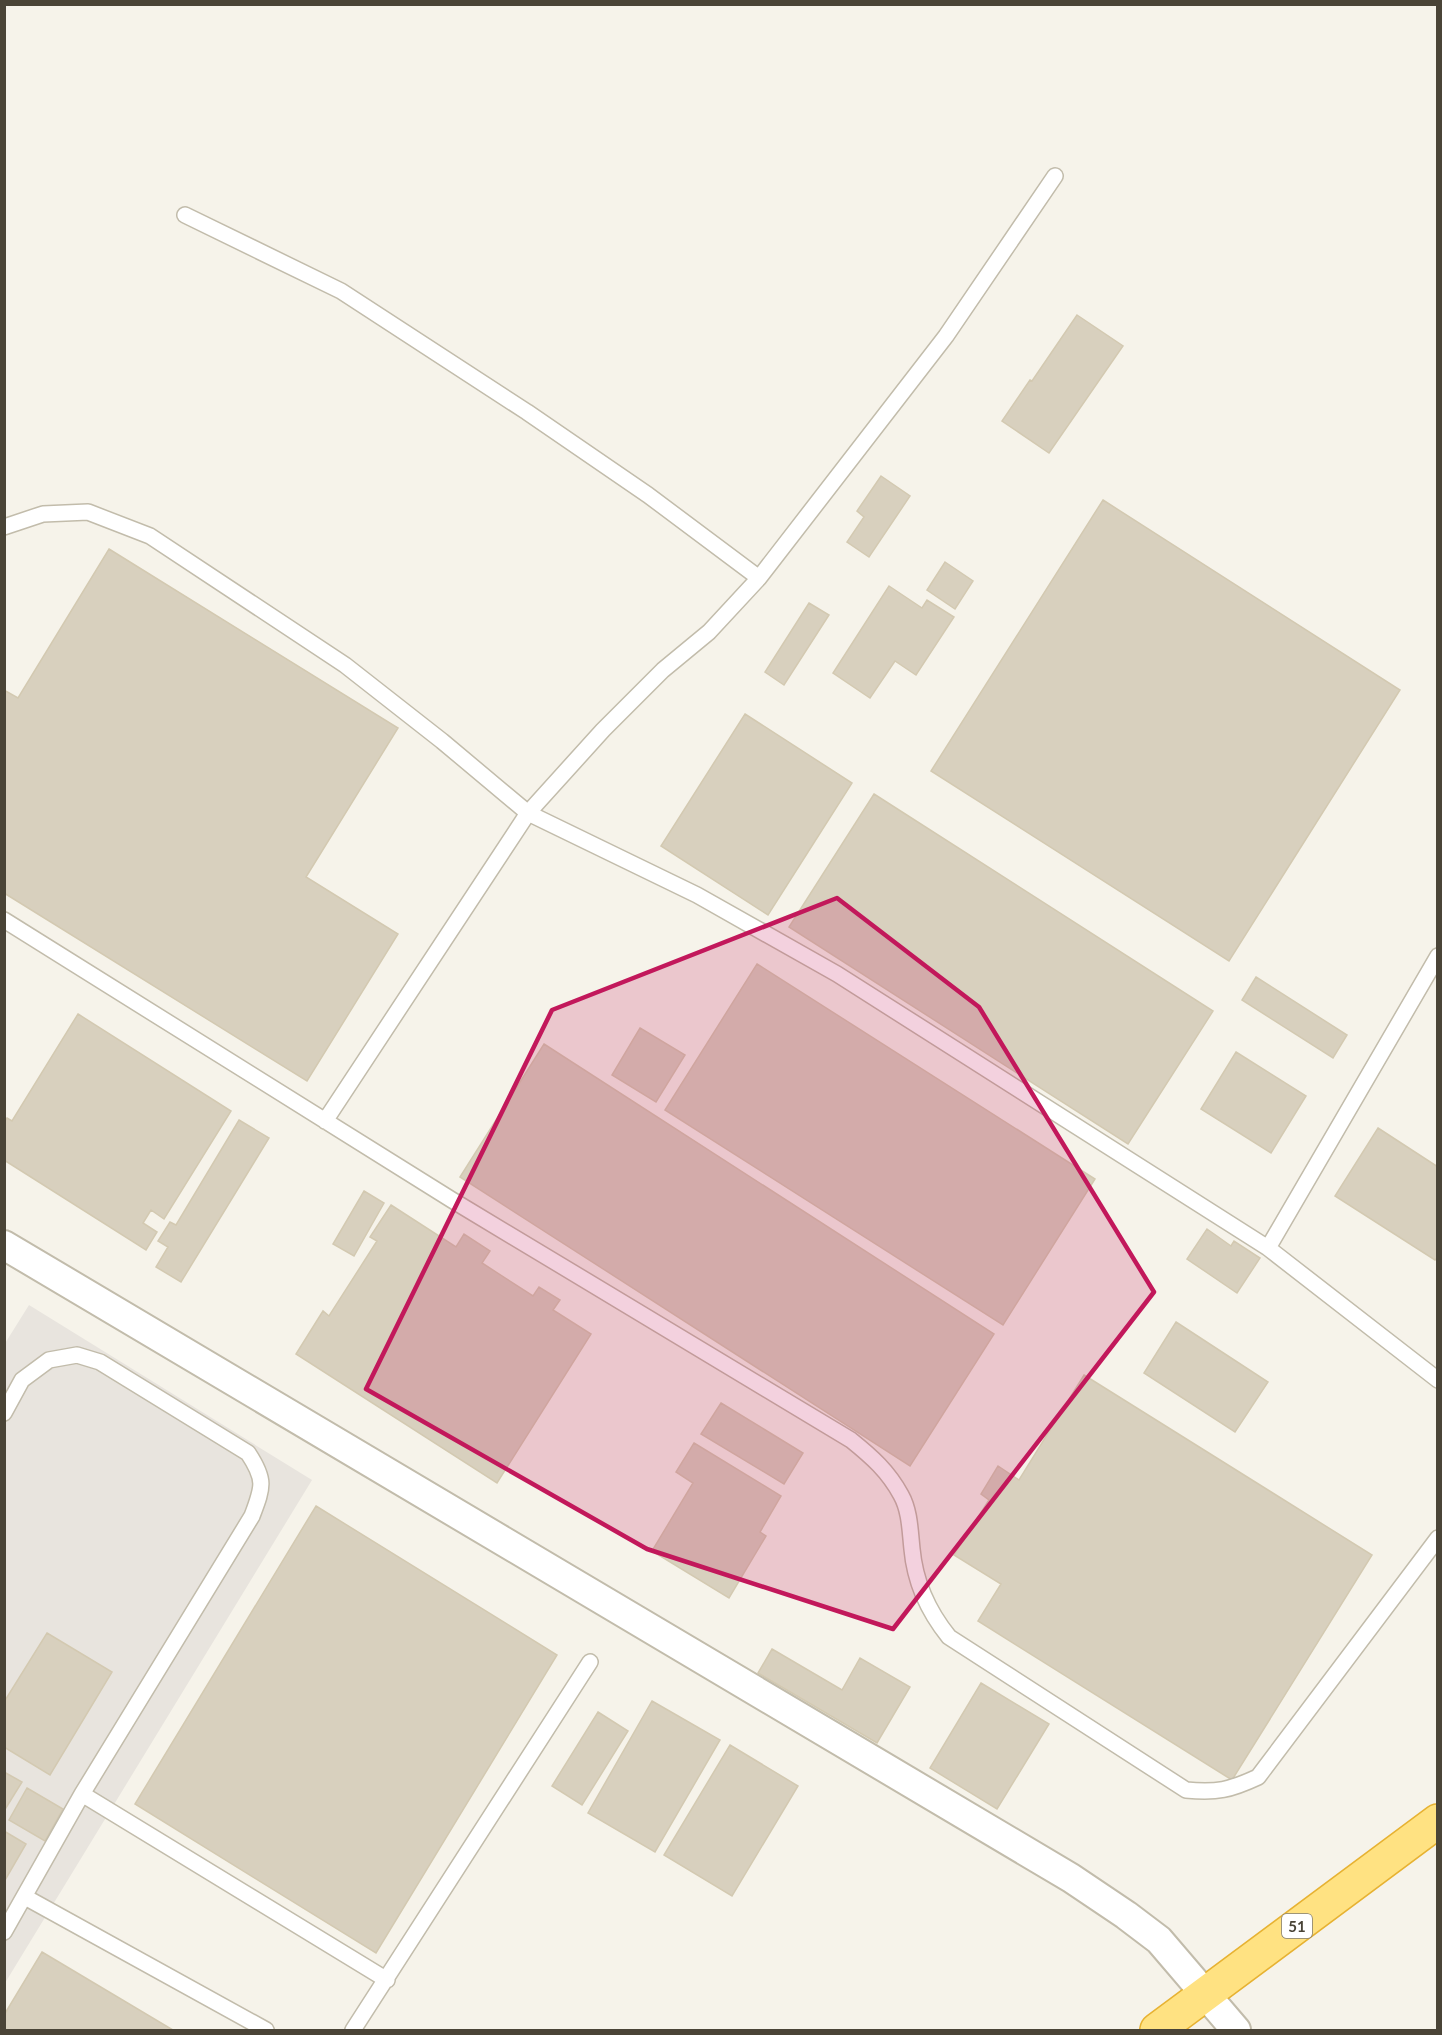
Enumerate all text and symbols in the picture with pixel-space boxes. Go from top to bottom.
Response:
road number: 51 [1282,1914,1312,1938]

